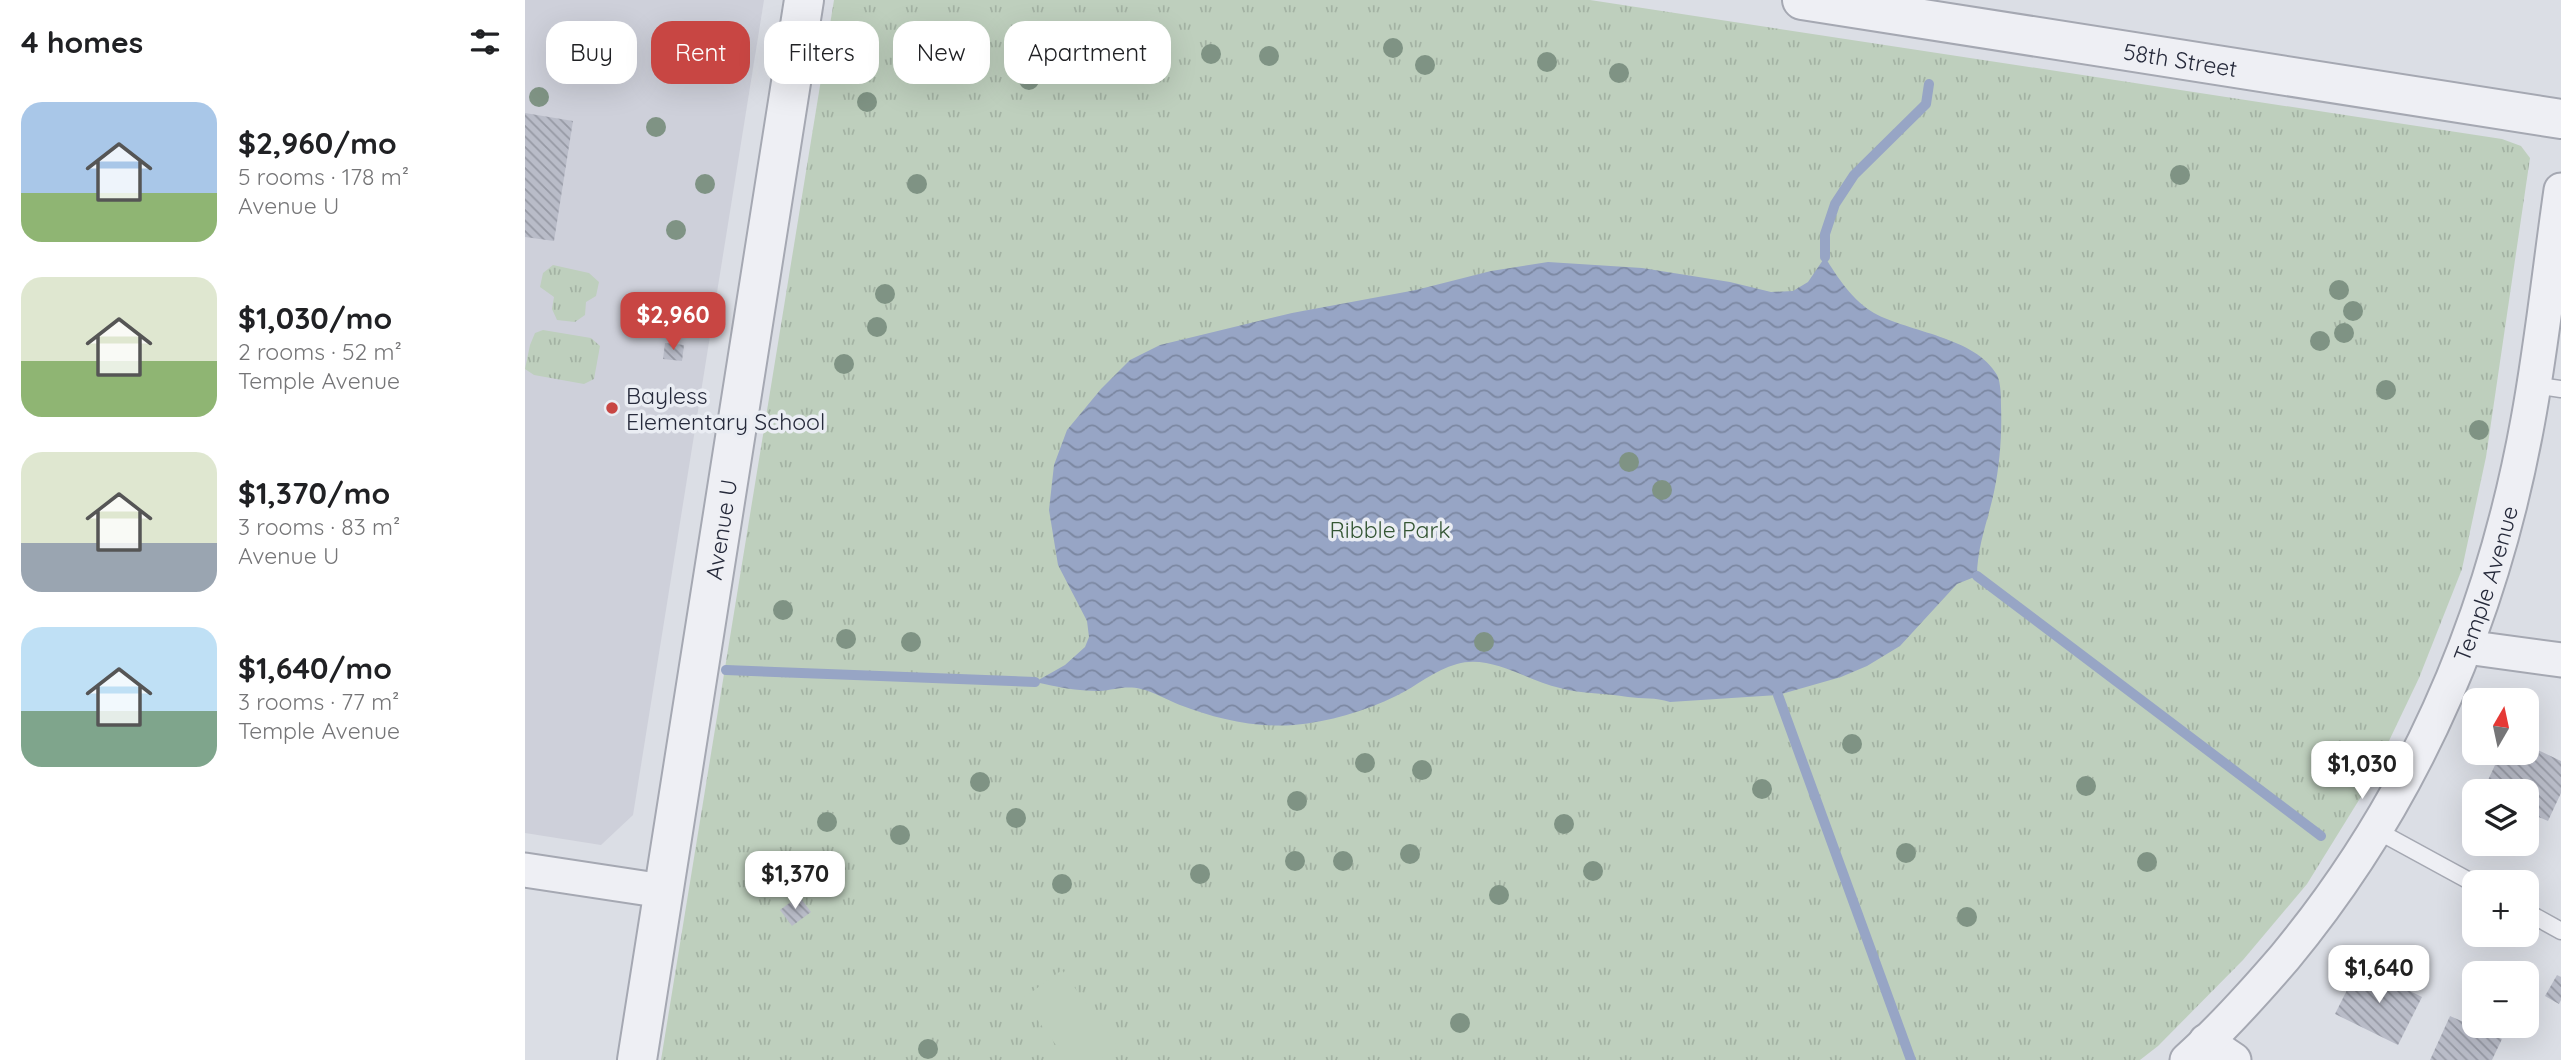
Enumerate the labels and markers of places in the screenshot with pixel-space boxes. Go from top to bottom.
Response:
pin: $2,960 [616,292,730,352]
place label: Bayless Elementary School [626,381,825,436]
marker: Bayless Elementary School [604,400,620,416]
pin: $1,030 [2305,742,2419,801]
pin: $1,370 [738,852,852,911]
pin: $1,640 [2322,946,2436,1005]

